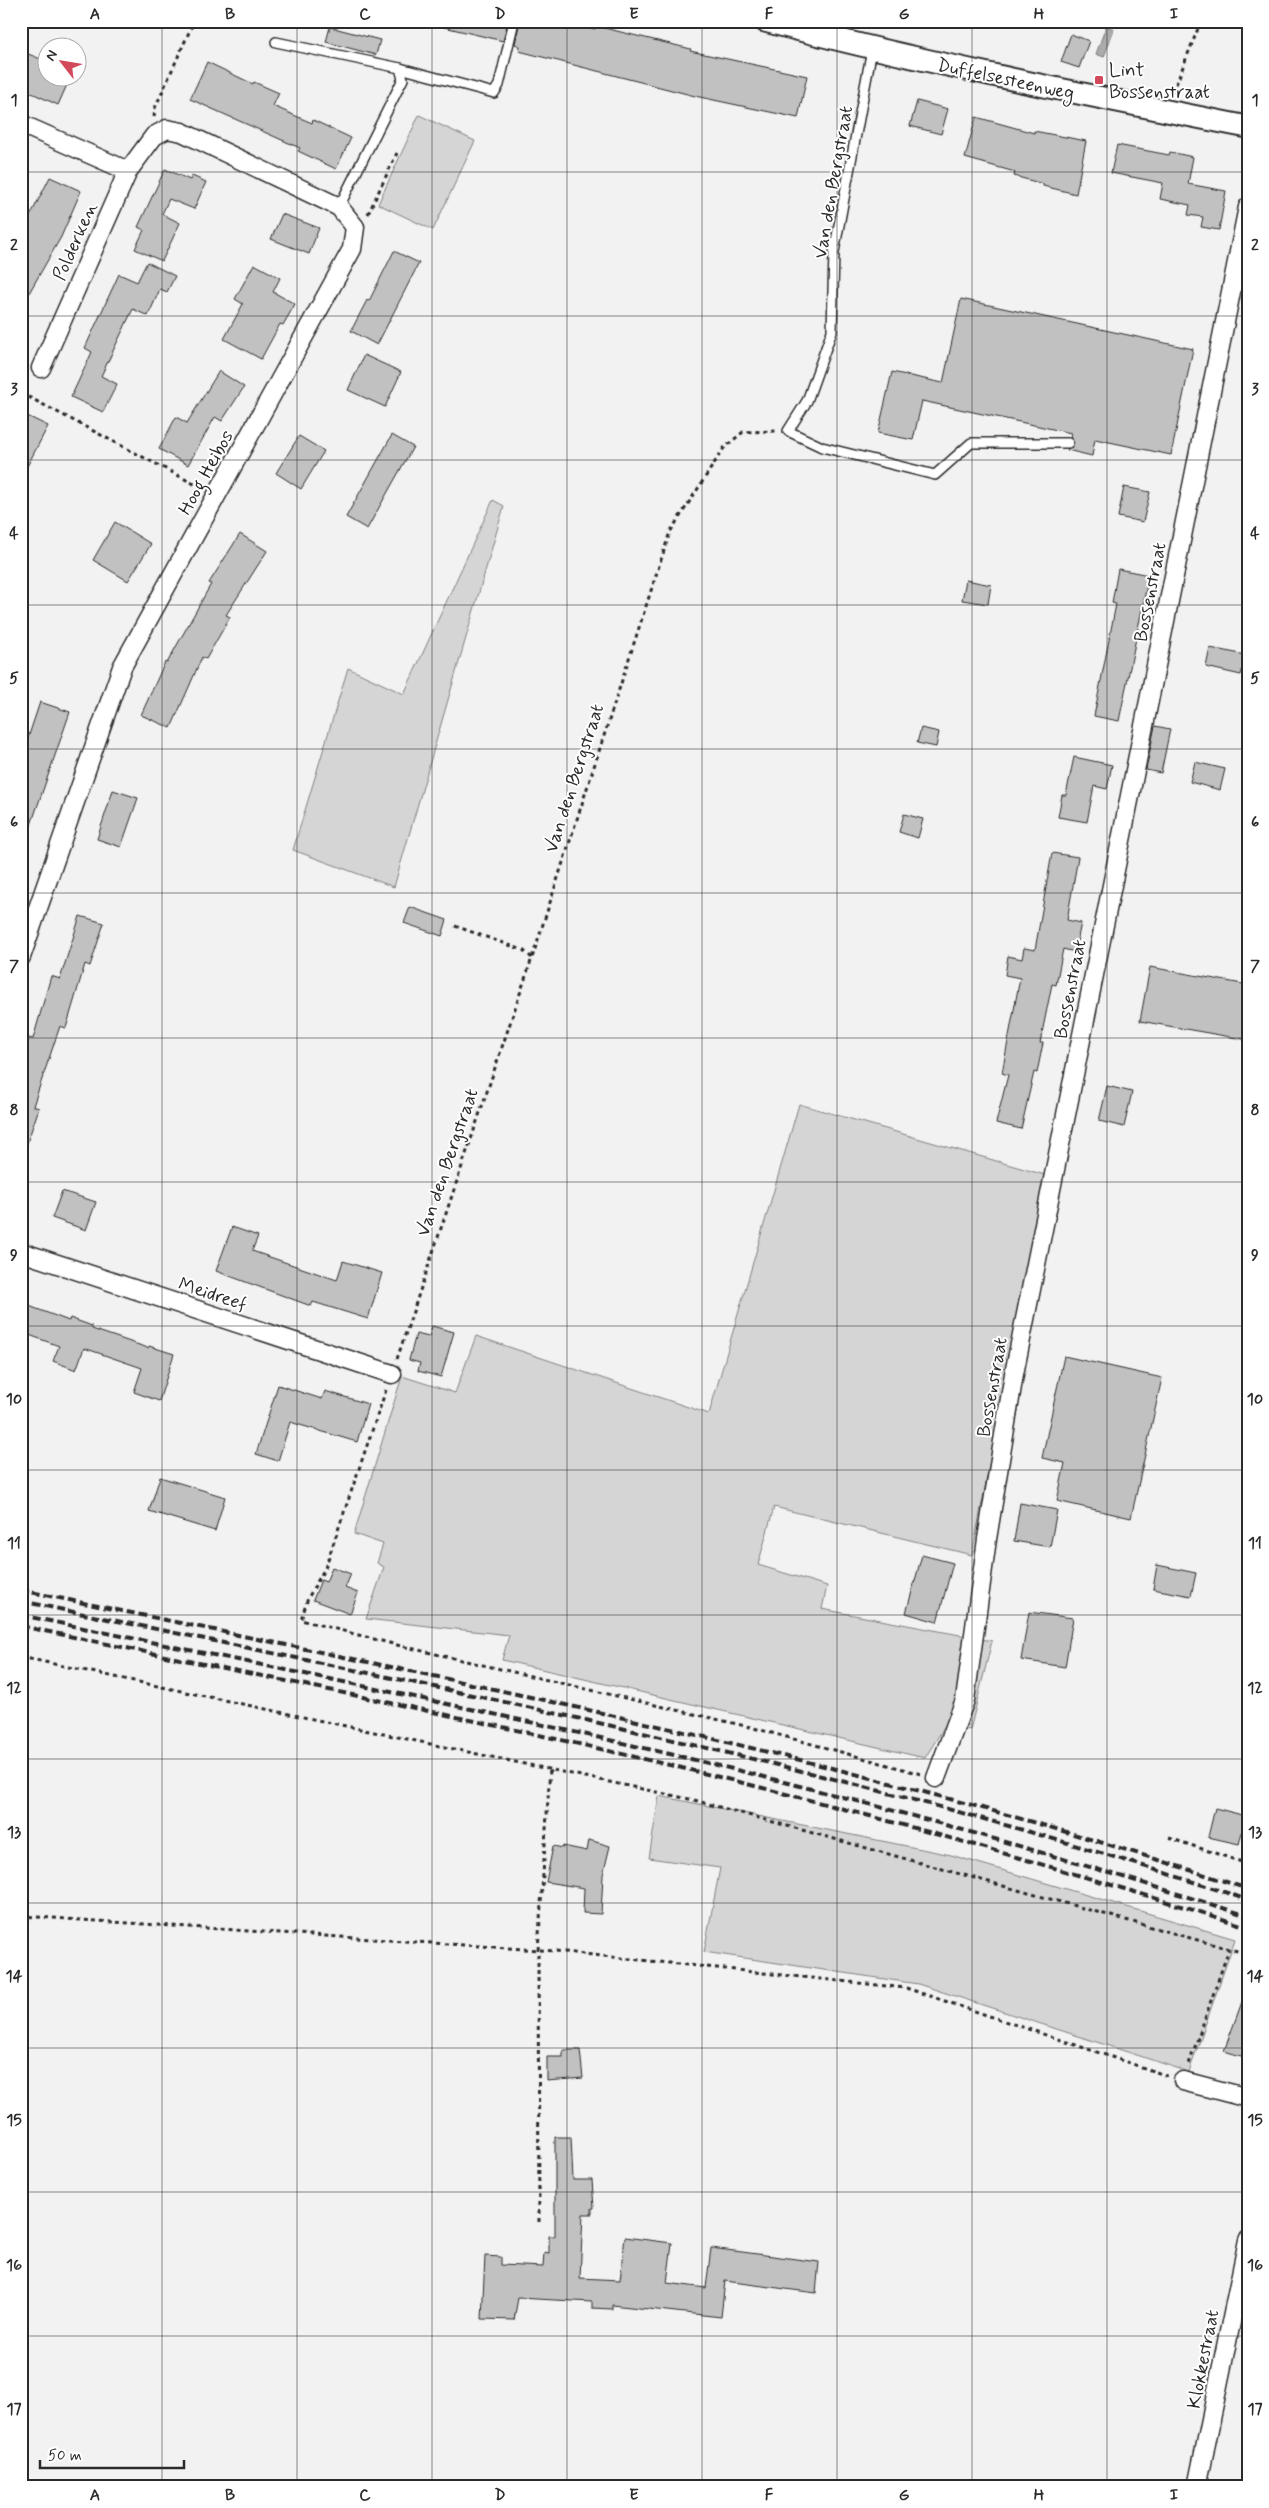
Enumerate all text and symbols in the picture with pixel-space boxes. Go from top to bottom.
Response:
text: A [90,4,100,25]
text: B [225,4,235,25]
text: C [359,4,371,25]
text: D [494,4,506,25]
text: E [629,4,639,25]
text: F [765,4,774,25]
text: G [899,4,910,25]
text: H [1034,4,1045,25]
text: I [1170,4,1179,25]
north arrow [38,38,88,88]
text: N [42,47,62,64]
street label: Duffelsesteenweg [934,53,1077,108]
place label: Lint Bossenstraat [1109,58,1210,105]
marker: Lint Bossenstraat [1093,74,1105,86]
text: 1 [10,90,18,111]
text: 1 [1251,90,1259,111]
street label: Van den Bergstraat [808,104,860,261]
street label: Polderken [47,199,104,285]
text: 2 [10,235,18,256]
text: 2 [1251,235,1259,256]
text: 3 [10,379,18,400]
text: 3 [1251,379,1259,400]
street label: Hoog Heibos [173,426,242,521]
text: 4 [9,523,19,544]
text: 4 [1250,523,1260,544]
street label: Bossenstraat [1129,540,1172,644]
text: 5 [9,668,19,689]
text: 5 [1250,668,1260,689]
street label: Van den Bergstraat [539,701,611,856]
text: 6 [10,812,18,833]
text: 6 [1251,812,1259,833]
street label: Bossenstraat [1049,937,1092,1041]
text: 7 [9,956,19,977]
text: 7 [1250,956,1260,977]
street label: Van den Bergstraat [410,1085,485,1240]
text: 8 [9,1100,19,1121]
text: 8 [1250,1100,1260,1121]
text: 9 [10,1245,18,1266]
text: 9 [1251,1245,1259,1266]
street label: Meidreef [175,1272,250,1317]
street label: Bossenstraat [971,1335,1014,1439]
text: 10 [6,1389,22,1410]
text: 10 [1247,1389,1263,1410]
text: 11 [7,1533,21,1554]
text: 11 [1248,1533,1262,1554]
text: 12 [6,1678,22,1699]
text: 12 [1247,1678,1263,1699]
text: 13 [7,1822,21,1843]
text: 13 [1248,1822,1262,1843]
text: 14 [6,1966,23,1987]
text: 14 [1247,1966,1264,1987]
text: 15 [6,2110,22,2131]
text: 15 [1247,2110,1263,2131]
text: 16 [6,2255,22,2276]
text: 16 [1247,2255,1263,2276]
street label: Klokkestraat [1182,2308,1225,2411]
text: 17 [6,2399,22,2420]
text: 17 [1247,2399,1263,2420]
scale bar [40,2438,184,2470]
text: 50 m [48,2446,82,2466]
text: A [90,2485,100,2506]
text: B [225,2485,235,2506]
text: C [359,2485,371,2506]
text: D [494,2485,506,2506]
text: E [629,2485,639,2506]
text: F [765,2485,774,2506]
text: G [899,2485,910,2506]
text: H [1034,2485,1045,2506]
text: I [1170,2485,1179,2506]

